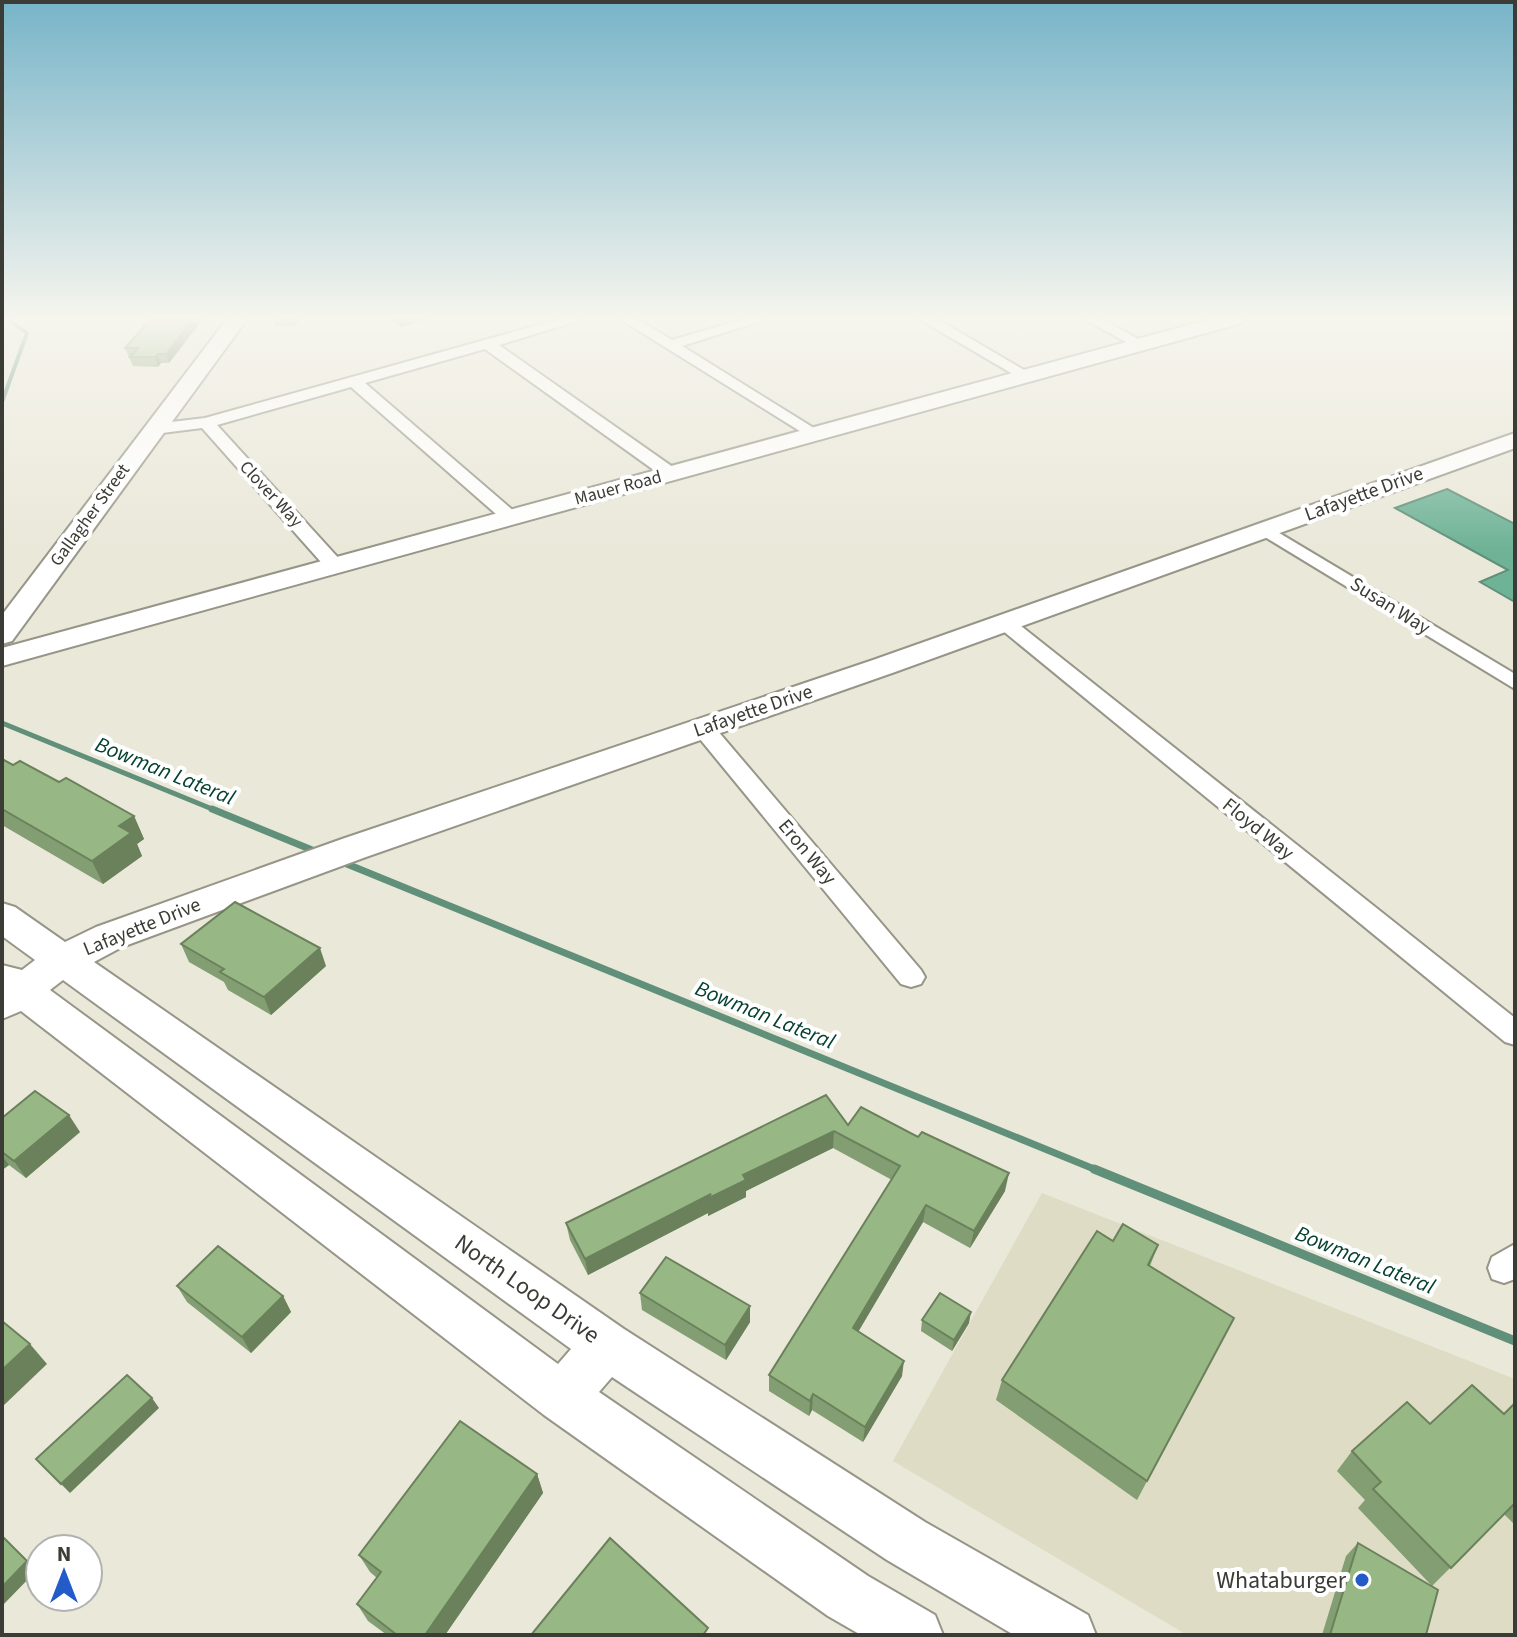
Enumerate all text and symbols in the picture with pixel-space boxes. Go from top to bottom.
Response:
street label: Clover Way [234,455,309,533]
street label: Gallagher Street [44,459,136,571]
street label: Lafayette Drive [1301,460,1427,528]
street label: Mauer Road [572,464,664,512]
street label: Susan Way [1345,570,1436,642]
street label: Lafayette Drive [690,677,816,744]
water label: Bowman Lateral [90,728,240,814]
street label: Floyd Way [1216,791,1300,867]
street label: Eron Way [771,813,843,891]
street label: Lafayette Drive [79,891,205,963]
water label: Bowman Lateral [690,972,840,1058]
water label: Bowman Lateral [1290,1217,1440,1303]
street label: North Loop Drive [447,1226,607,1352]
north arrow [24,1533,104,1613]
text: N [57,1538,71,1570]
place label: Whataburger [1216,1563,1347,1598]
marker: Whataburger [1353,1571,1371,1589]

